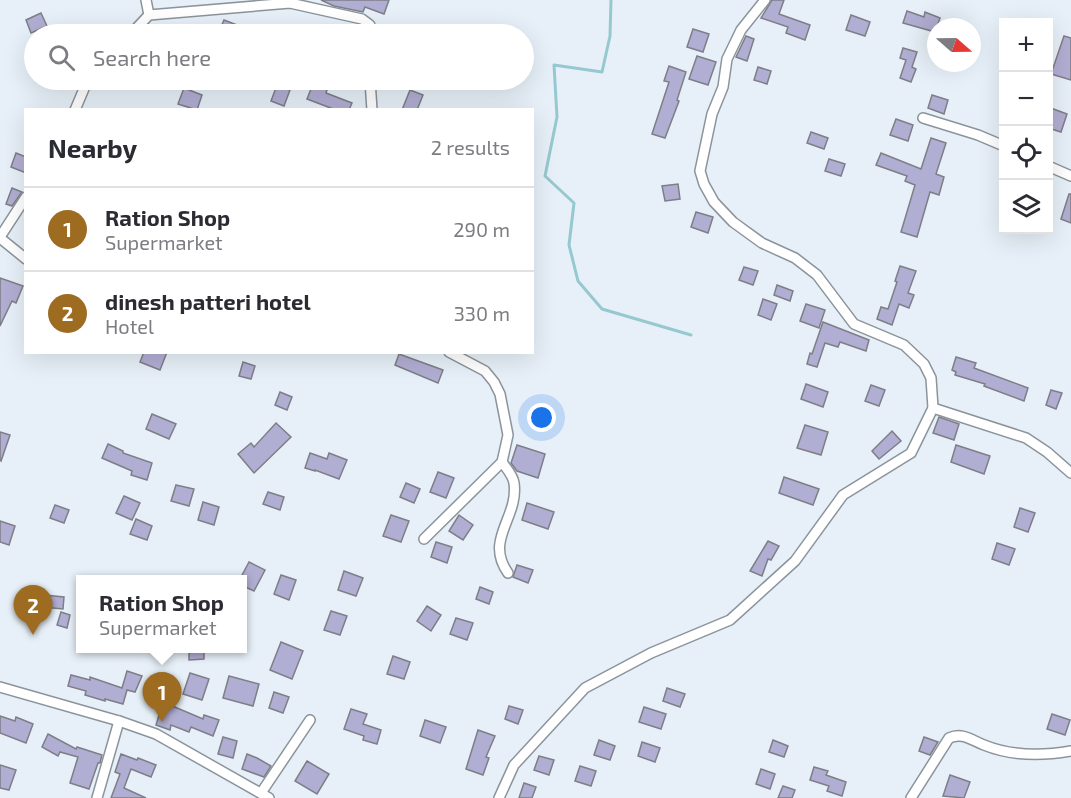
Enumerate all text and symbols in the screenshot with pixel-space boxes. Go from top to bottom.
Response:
north arrow [927,18,981,72]
map controls [999,18,1053,234]
button: + [999,18,1053,72]
search box [24,24,534,90]
icon: search [45,41,78,74]
text: Search here [93,44,211,70]
button: − [999,72,1053,126]
button: locate [999,126,1053,180]
text: Nearby [48,132,137,163]
text: 2 results [431,135,510,159]
button: layers [999,180,1053,234]
text: Ration Shop [105,204,230,230]
text: 1 [63,217,72,241]
text: 290 m [453,217,510,241]
text: Supermarket [105,230,223,254]
text: dinesh patteri hotel [105,288,311,314]
text: 2 [62,301,73,325]
text: 330 m [454,301,510,325]
text: Hotel [105,314,154,338]
your location [527,403,556,432]
popup [76,575,247,653]
pin: 2 [14,586,52,635]
text: Ration Shop [99,589,224,615]
text: Supermarket [99,615,217,639]
pin: 1 [142,672,182,722]

